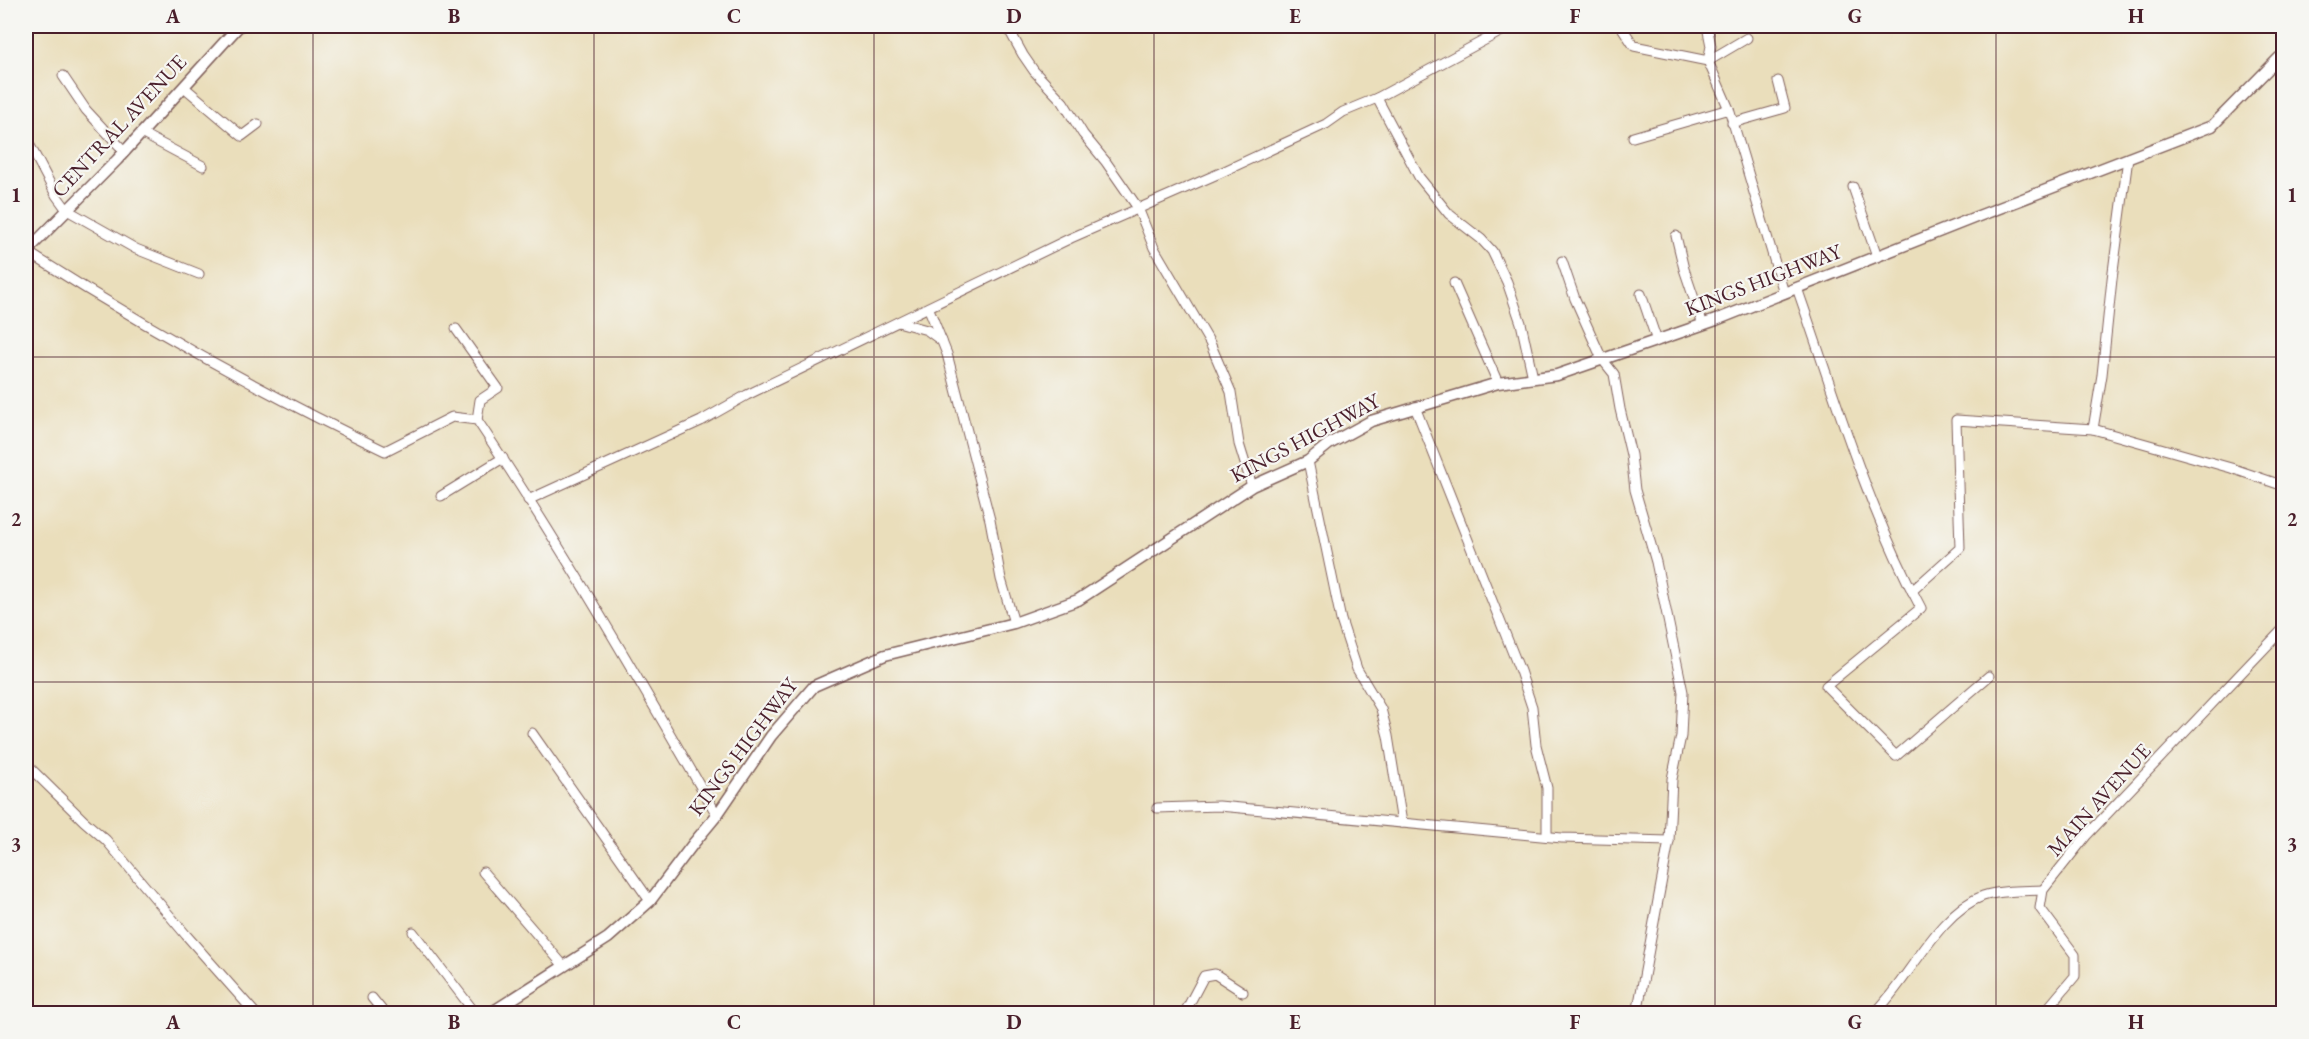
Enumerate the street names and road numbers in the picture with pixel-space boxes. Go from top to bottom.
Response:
street label: CENTRAL AVENUE [45,48,192,203]
street label: KINGS HIGHWAY [1681,237,1847,322]
street label: KINGS HIGHWAY [1225,386,1386,488]
street label: KINGS HIGHWAY [682,671,804,821]
street label: MAIN AVENUE [2041,737,2157,862]

